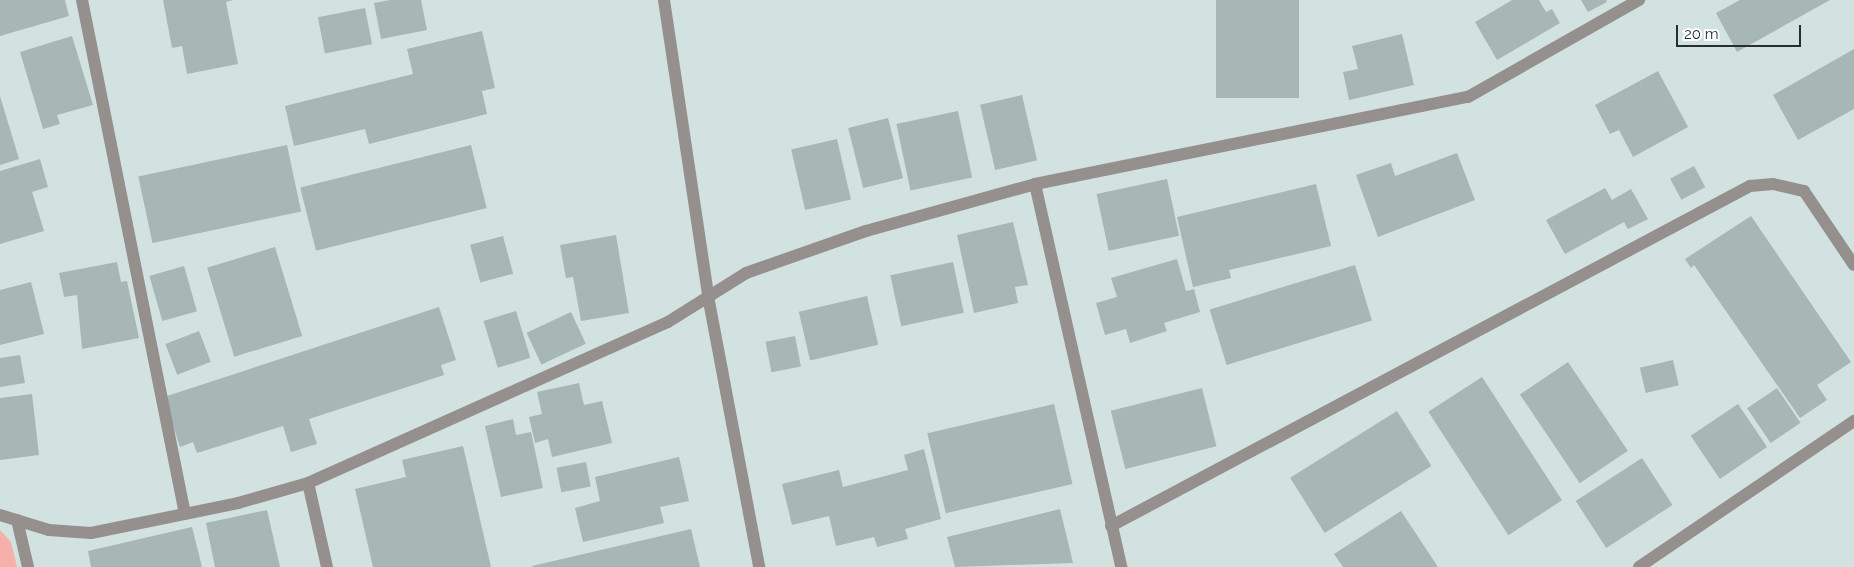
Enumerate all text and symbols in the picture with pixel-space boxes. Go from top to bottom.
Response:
scale bar [1679,15,1804,47]
text: 20 m [1684,25,1719,43]

